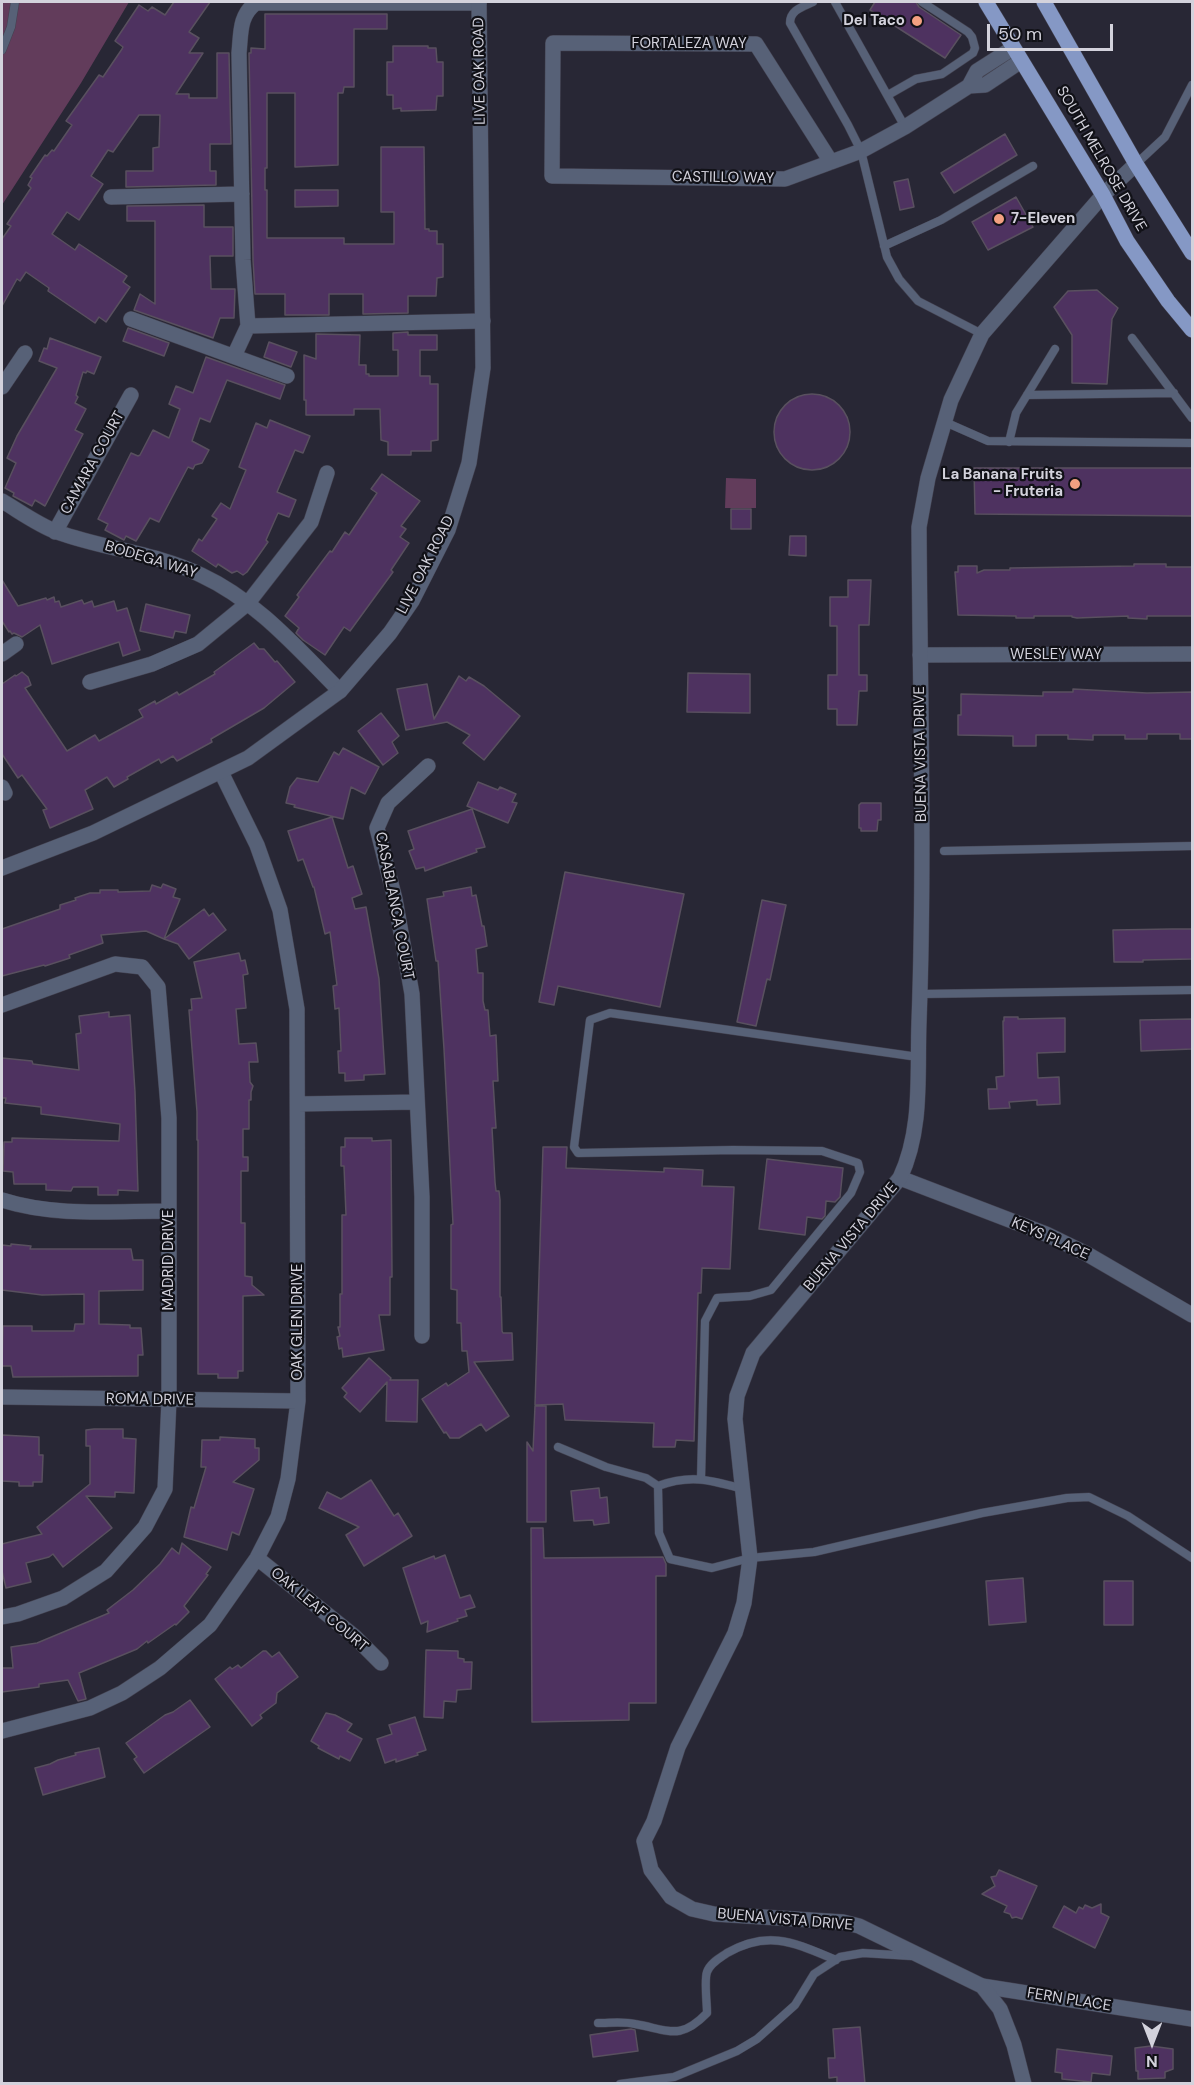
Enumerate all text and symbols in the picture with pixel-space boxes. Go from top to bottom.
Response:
place label: Del Taco [843,12,905,30]
scale bar [990,12,1116,50]
marker: Del Taco [910,14,924,28]
street label: LIVE OAK ROAD [470,17,490,125]
text: 50 m [998,22,1042,46]
street label: FORTALEZA WAY [631,35,747,53]
street label: SOUTH MELROSE DRIVE [1052,83,1150,235]
street label: CASTILLO WAY [672,168,774,188]
place label: 7-Eleven [1011,210,1075,228]
marker: 7-Eleven [992,212,1006,226]
street label: CAMARA COURT [57,408,129,518]
place label: La Banana Fruits - Fruteria [942,466,1063,501]
marker: La Banana Fruits - Fruteria [1068,477,1082,491]
street label: LIVE OAK ROAD [394,513,458,617]
street label: BODEGA WAY [103,537,199,583]
street label: WESLEY WAY [1010,646,1102,664]
street label: BUENA VISTA DRIVE [911,686,931,822]
street label: CASABLANCA COURT [371,830,417,982]
street label: BUENA VISTA DRIVE [800,1179,902,1295]
street label: MADRID DRIVE [160,1210,178,1310]
street label: KEYS PLACE [1008,1214,1092,1264]
street label: OAK GLEN DRIVE [289,1264,307,1380]
street label: ROMA DRIVE [106,1390,194,1410]
street label: OAK LEAF COURT [267,1564,371,1656]
street label: BUENA VISTA DRIVE [716,1905,854,1935]
street label: FERN PLACE [1026,1984,1112,2016]
north arrow [1122,2013,1182,2073]
text: N [1146,2051,1158,2072]

